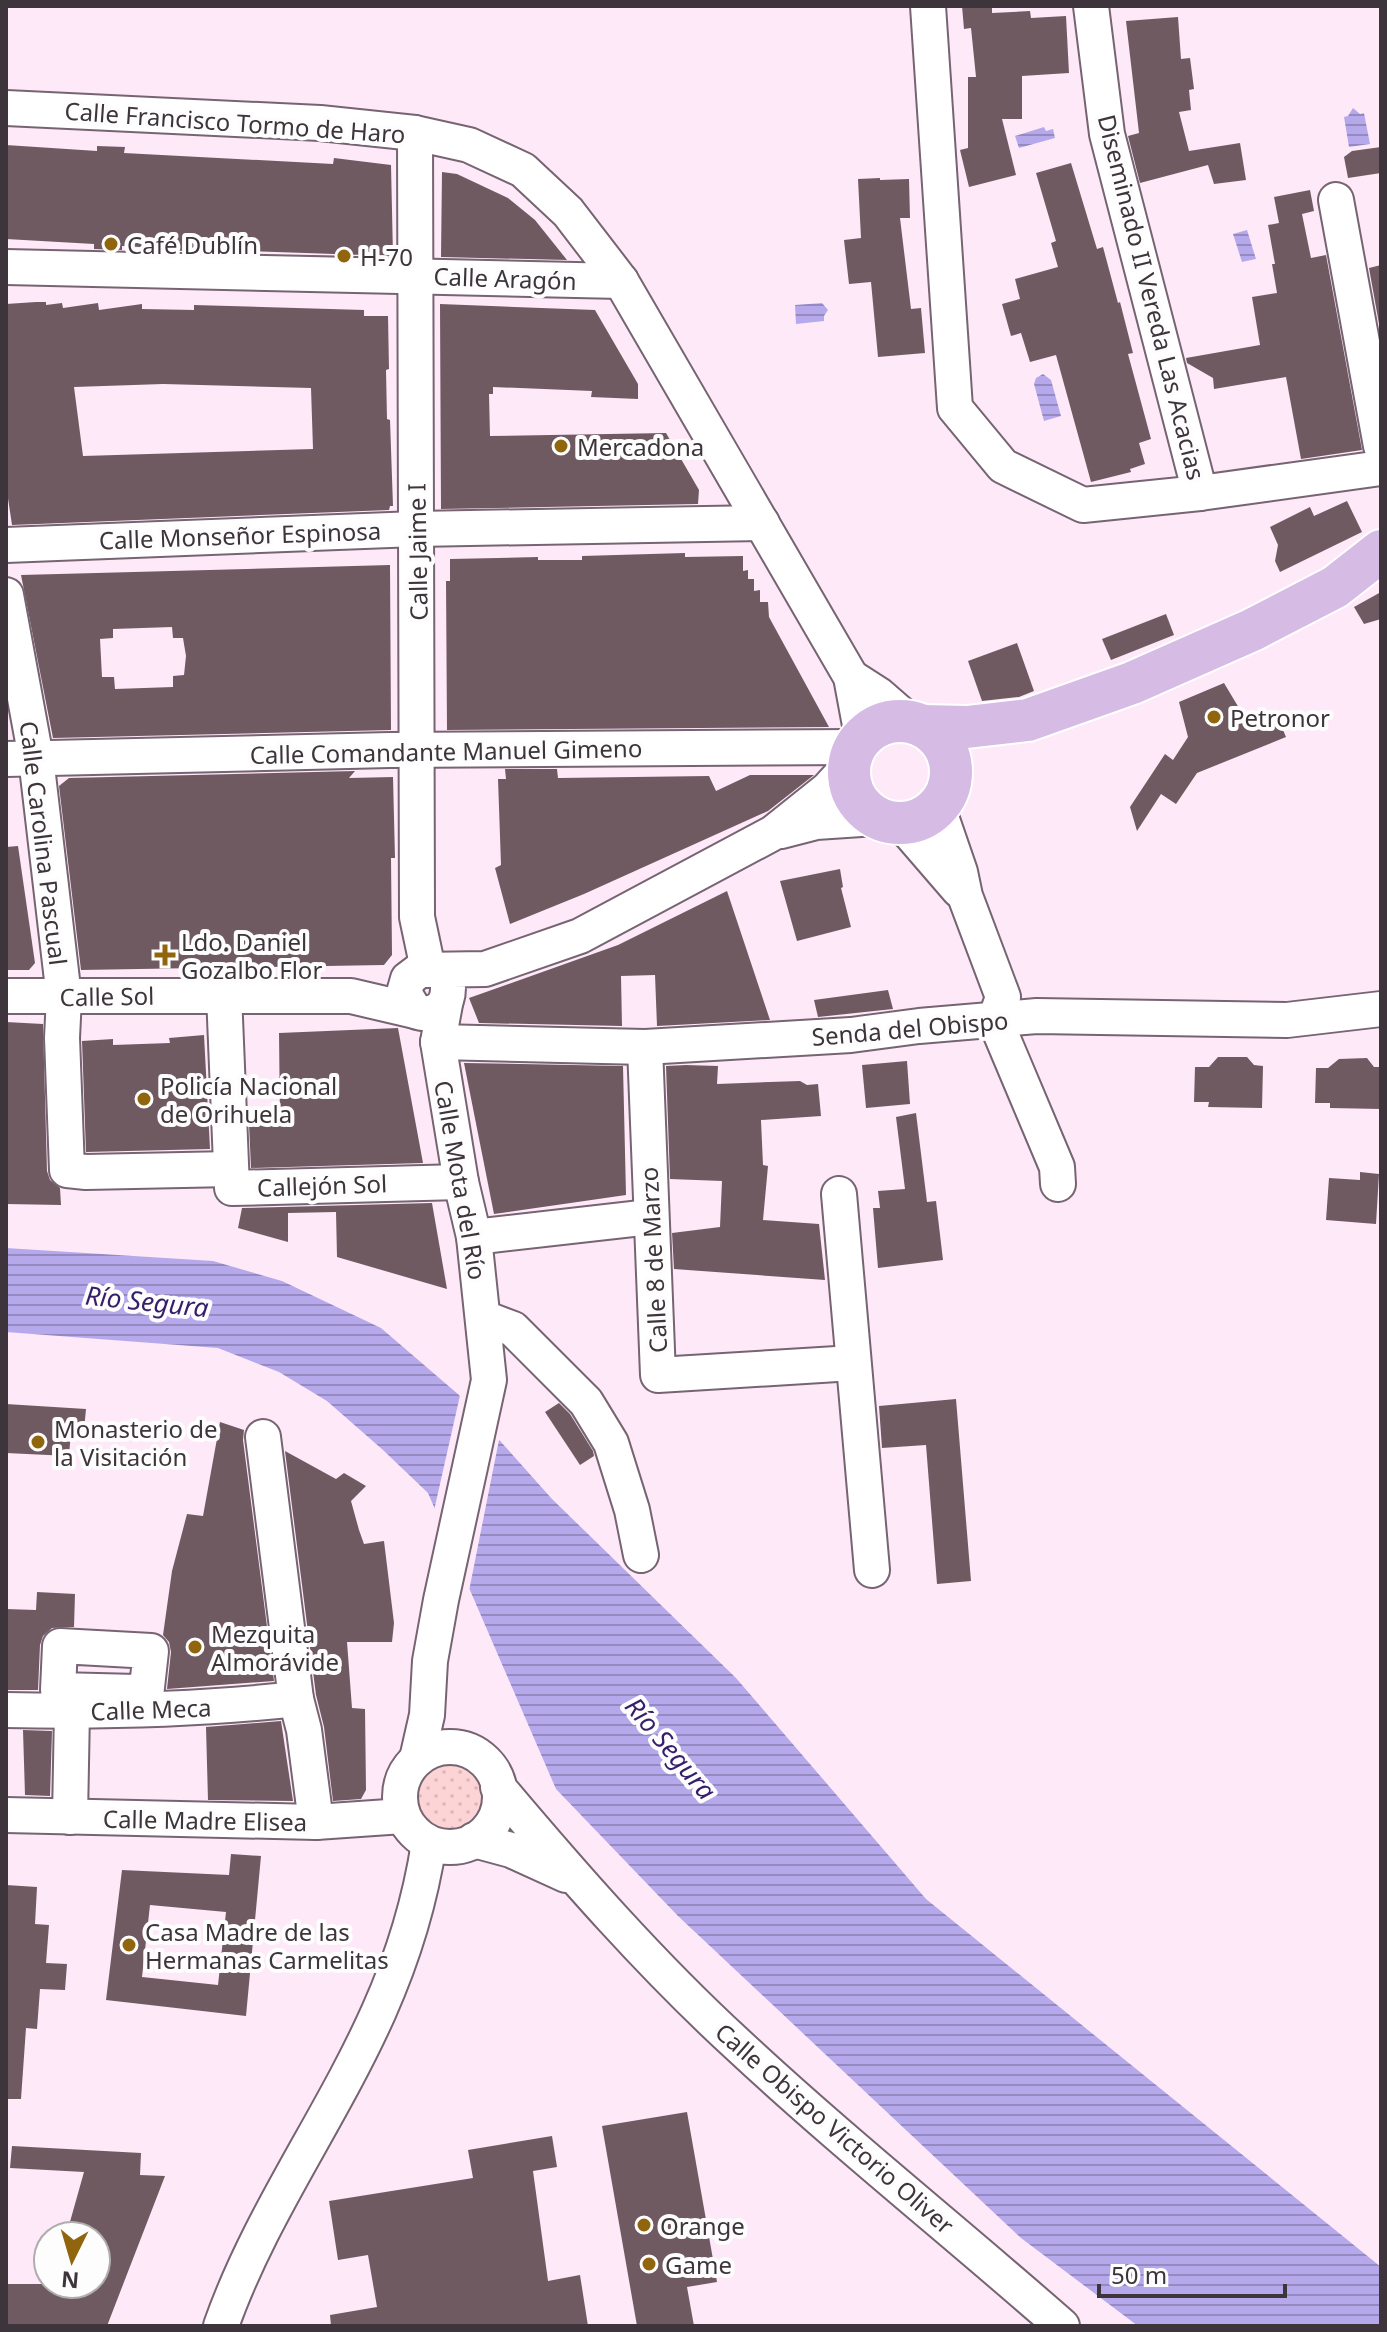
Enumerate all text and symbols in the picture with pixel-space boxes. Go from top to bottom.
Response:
street label: Calle Francisco Tormo de Haro [64,94,406,150]
street label: Diseminado II Vereda Las Acacias [1091,111,1213,483]
place label: Café Dublín [127,228,258,261]
marker: Café Dublín [102,235,120,253]
place label: H-70 [360,240,413,273]
marker: H-70 [335,247,353,265]
street label: Calle Aragón [433,259,577,297]
place label: Mercadona [577,430,704,463]
marker: Mercadona [552,437,570,455]
street label: Calle Jaime I [399,483,435,621]
street label: Calle Monseñor Espinosa [98,514,382,556]
place label: Petronor [1230,701,1330,734]
marker: Petronor [1205,708,1223,726]
street label: Calle Carolina Pascual [13,719,75,967]
street label: Calle Comandante Manuel Gimeno [249,731,643,771]
place label: Ldo. Daniel Gozalbo Flor [181,925,322,986]
marker: Ldo. Daniel Gozalbo Flor [156,946,174,964]
street label: Calle Sol [59,979,155,1013]
street label: Senda del Obispo [810,1003,1010,1053]
place label: Policía Nacional de Orihuela [160,1069,337,1130]
street label: Calle Mota del Río [427,1078,495,1282]
marker: Policía Nacional de Orihuela [135,1090,153,1108]
street label: Callejón Sol [256,1166,388,1204]
street label: Calle 8 de Marzo [632,1166,674,1354]
water label: Río Segura [84,1277,211,1325]
place label: Monasterio de la Visitación [54,1412,217,1473]
marker: Monasterio de la Visitación [29,1433,47,1451]
place label: Mezquita Almorávide [211,1617,339,1678]
marker: Mezquita Almorávide [186,1638,204,1656]
water label: Río Segura [617,1689,725,1807]
street label: Calle Meca [90,1690,212,1728]
street label: Calle Madre Elisea [103,1802,307,1838]
place label: Casa Madre de las Hermanas Carmelitas [145,1915,389,1976]
marker: Casa Madre de las Hermanas Carmelitas [120,1936,138,1954]
street label: Calle Obispo Victorio Oliver [709,2015,962,2241]
place label: Orange [660,2209,745,2242]
marker: Orange [635,2216,653,2234]
north arrow [32,2220,112,2300]
place label: Game [665,2248,732,2281]
scale bar [1099,2248,1285,2298]
marker: Game [640,2255,658,2273]
text: 50 m [1111,2258,1167,2291]
text: N [60,2265,80,2297]

